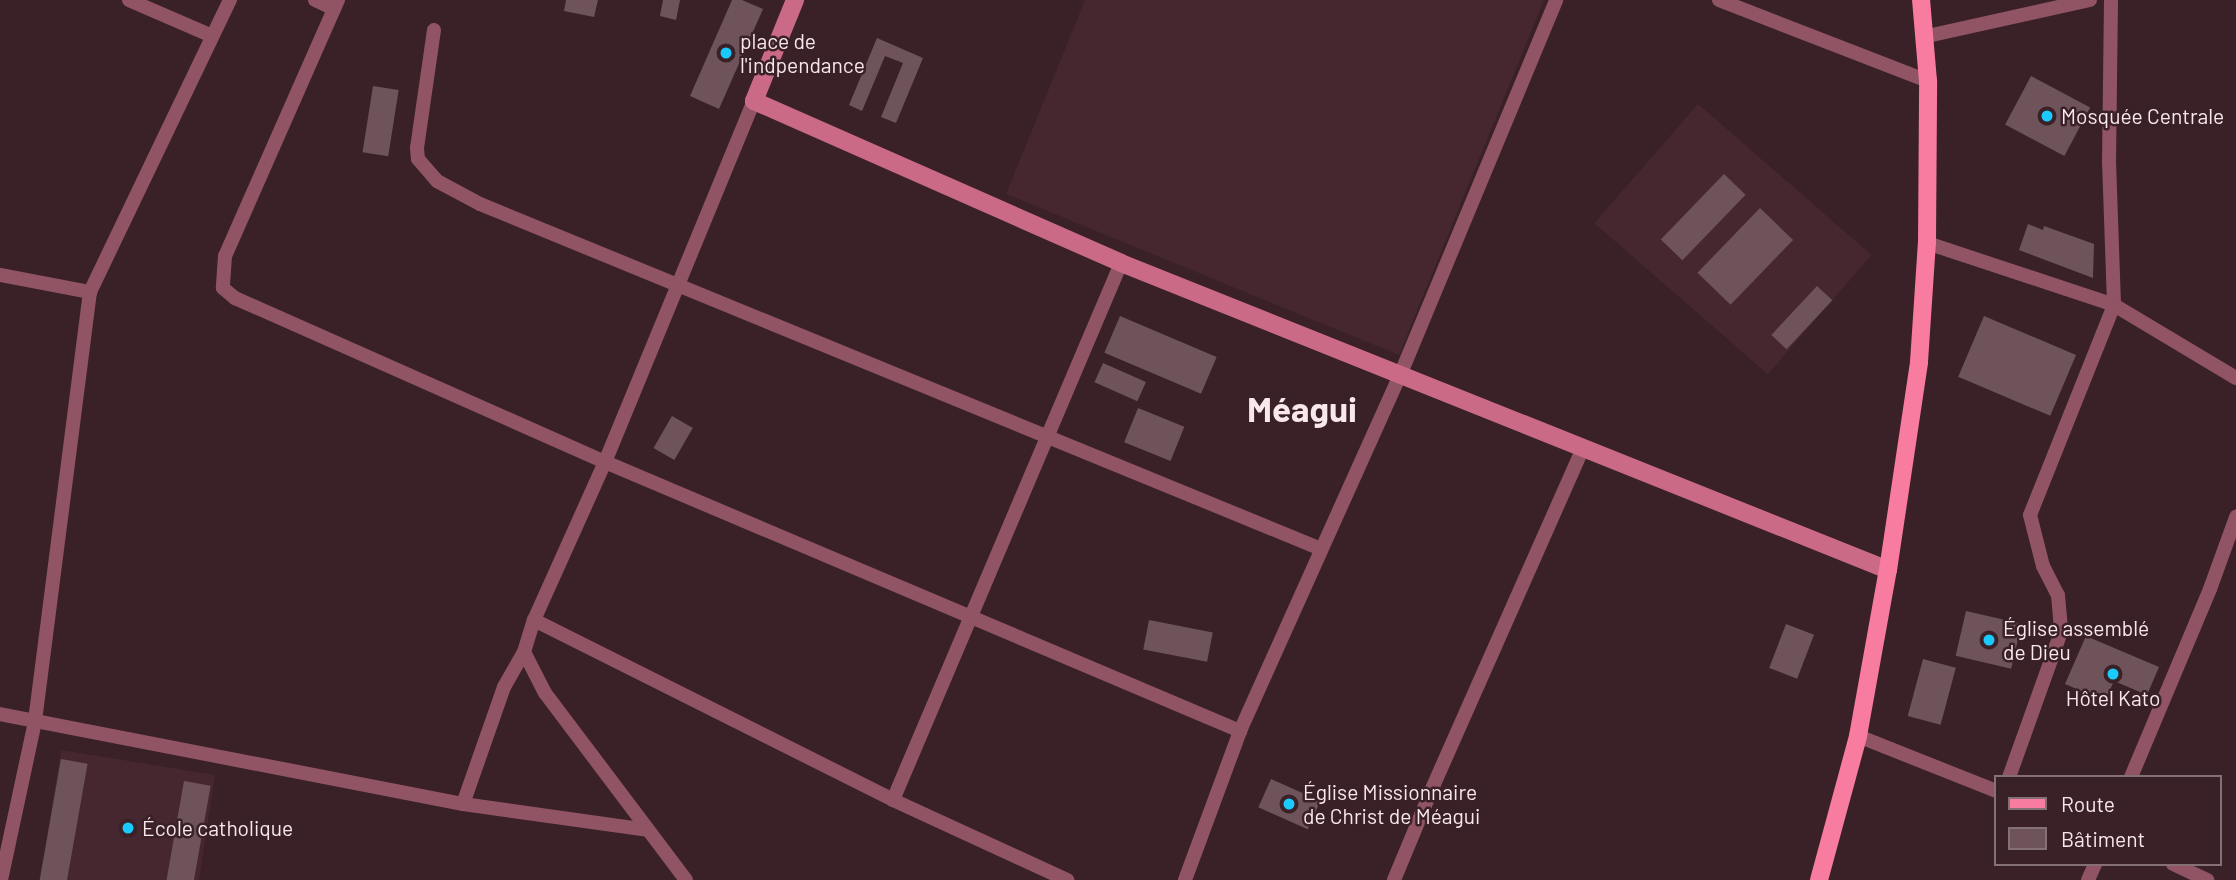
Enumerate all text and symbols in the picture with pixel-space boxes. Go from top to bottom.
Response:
place label: place de l'indpendance [740,28,865,78]
marker: place de l'indpendance [718,45,734,61]
place label: Mosquée Centrale [2061,103,2224,129]
marker: Mosquée Centrale [2039,108,2055,124]
district label: Méagui [1247,387,1357,429]
place label: Église assemblé de Dieu [2003,615,2149,665]
marker: Église assemblé de Dieu [1981,632,1997,648]
marker: Hôtel Kato [2105,666,2121,682]
place label: Hôtel Kato [2066,685,2160,711]
legend [1994,775,2222,866]
place label: Église Missionnaire de Christ de Méagui [1303,779,1480,829]
text: Route [2061,791,2115,816]
marker: Église Missionnaire de Christ de Méagui [1281,796,1297,812]
place label: École catholique [142,815,293,841]
marker: École catholique [120,820,136,836]
text: Bâtiment [2061,826,2145,851]

